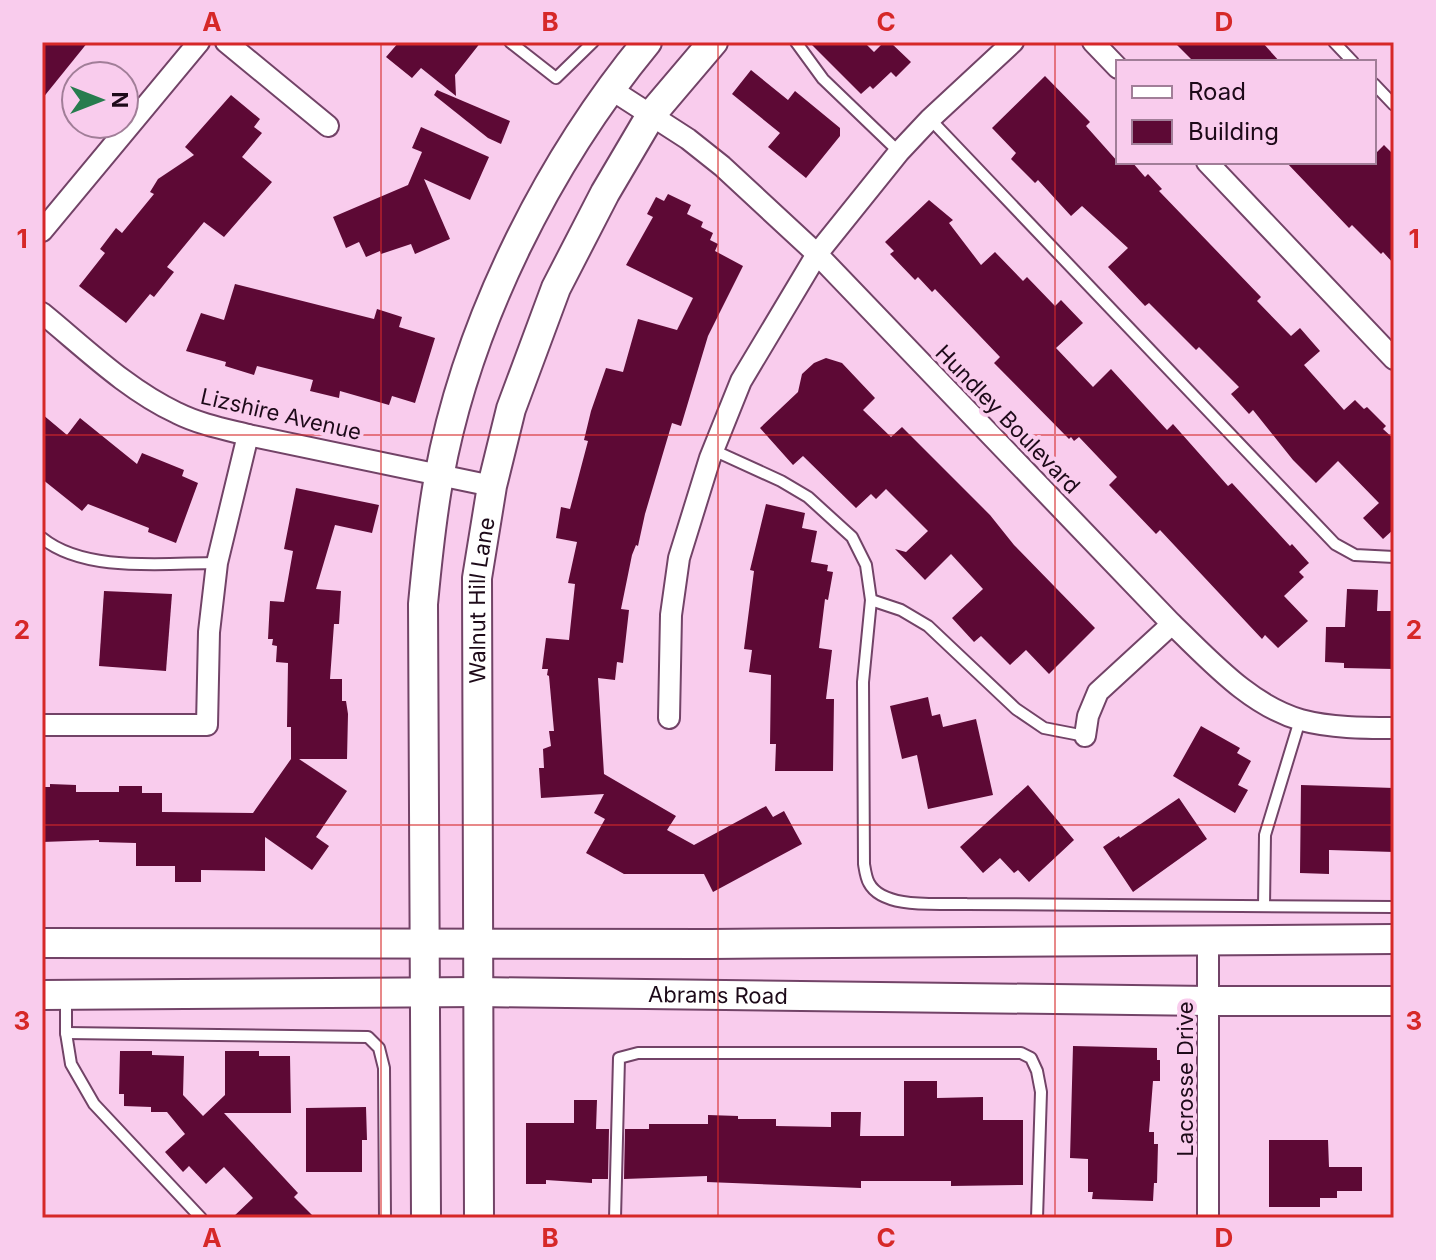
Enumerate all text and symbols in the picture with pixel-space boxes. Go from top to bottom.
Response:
text: A [202,6,222,37]
text: B [541,6,559,37]
text: C [876,6,896,37]
text: D [1215,6,1233,37]
north arrow [60,60,140,140]
legend [1116,60,1376,164]
text: Road [1188,77,1246,106]
text: N [107,92,133,108]
text: Building [1188,117,1279,146]
text: 1 [16,223,28,254]
text: 1 [1408,223,1420,254]
street label: Hundley Boulevard [930,339,1086,499]
street label: Lizshire Avenue [198,383,364,445]
street label: Walnut Hill Lane [464,515,500,683]
text: 2 [14,614,30,645]
text: 2 [1406,614,1422,645]
street label: Abrams Road [648,981,788,1009]
street label: Lacrosse Drive [1172,1001,1198,1157]
text: 3 [14,1005,30,1036]
text: 3 [1406,1005,1422,1036]
text: A [202,1222,222,1253]
text: B [541,1222,559,1253]
text: C [876,1222,896,1253]
text: D [1215,1222,1233,1253]

